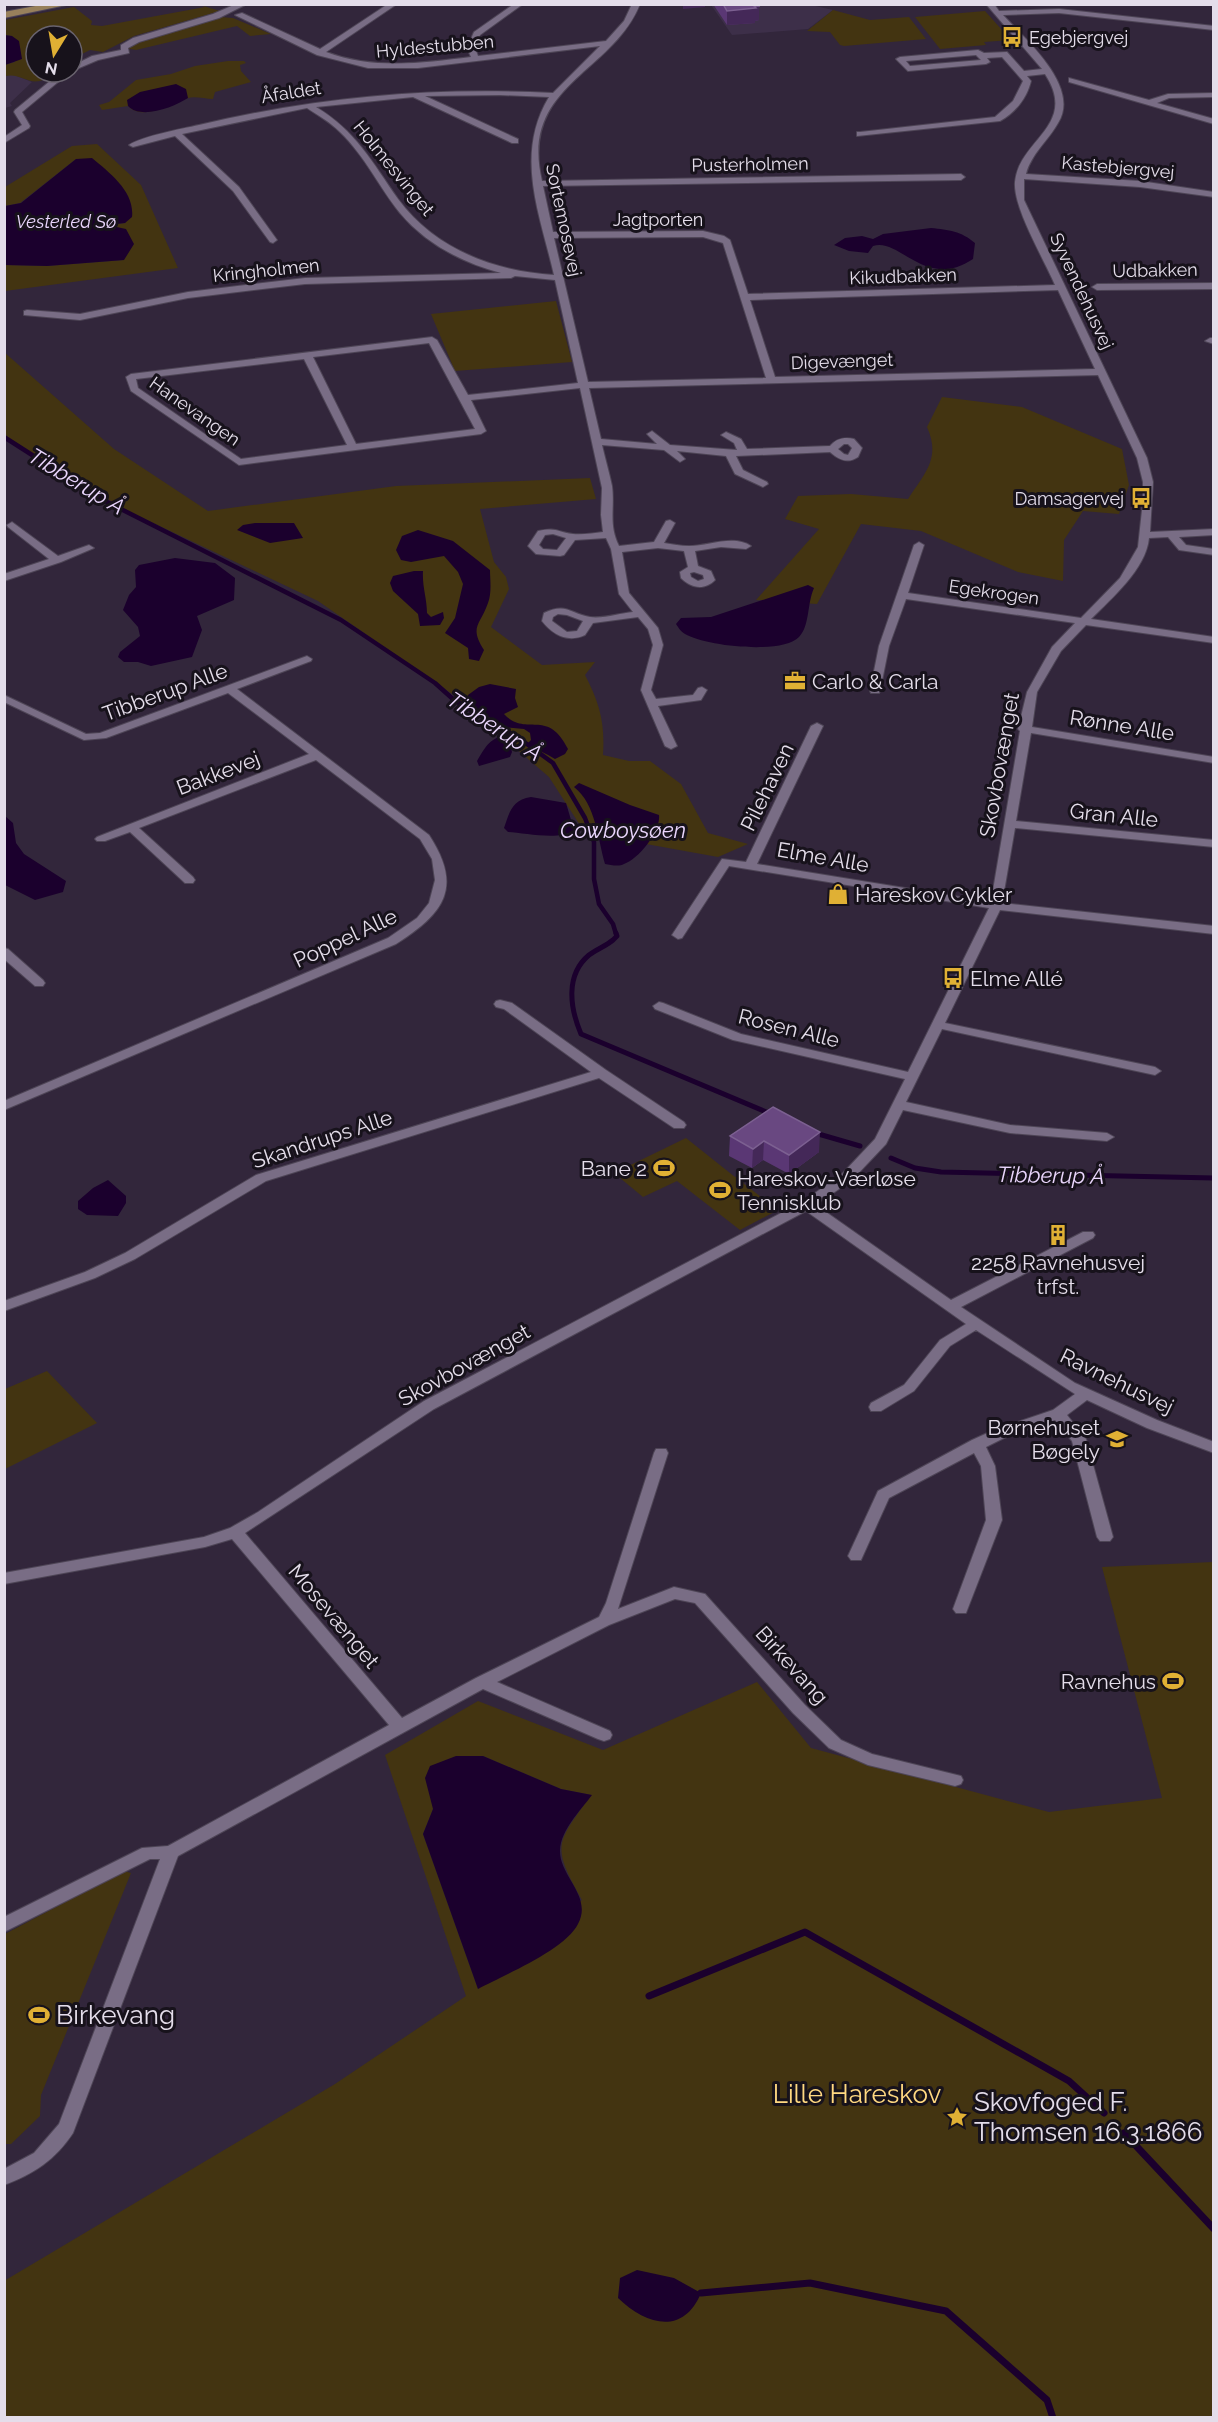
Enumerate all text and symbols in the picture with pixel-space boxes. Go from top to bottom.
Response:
north arrow [24,24,84,84]
bus stop icon: Egebjergvej [1000,25,1024,49]
place label: Egebjergvej [1029,27,1128,48]
street label: Hyldestubben [375,30,495,62]
text: N [43,58,59,79]
street label: Åfaldet [259,76,322,107]
street label: Holmesvinget [349,116,439,220]
street label: Pusterholmen [691,152,809,176]
street label: Kastebjergvej [1061,152,1175,182]
street label: Sortemosevej [542,162,586,278]
street label: Jagtporten [613,209,703,230]
water label: Vesterled Sø [16,211,116,232]
street label: Syvendehusvej [1046,229,1118,353]
street label: Kringholmen [212,254,320,286]
street label: Udbakken [1112,259,1198,281]
street label: Kikudbakken [849,264,957,288]
street label: Digevænget [790,349,894,373]
street label: Hanevangen [146,372,244,450]
water label: Tibberup Å [24,442,130,520]
bus stop icon: Damsagervej [1129,486,1153,510]
place label: Damsagervej [1014,488,1124,509]
street label: Egekrogen [948,575,1040,609]
street label: Tibberup Alle [99,658,231,726]
office icon: Carlo & Carla [783,669,807,693]
place label: Carlo & Carla [812,669,939,694]
water label: Tibberup Å [443,686,547,766]
street label: Skovbovænget [974,691,1024,839]
street label: Rønne Alle [1068,704,1176,746]
street label: Pilehaven [735,739,799,835]
street label: Bakkevej [173,746,263,800]
street label: Gran Alle [1069,798,1159,832]
water label: Cowboysøen [560,817,686,843]
street label: Elme Alle [775,837,871,877]
shop icon: Hareskov Cykler [826,882,850,906]
place label: Hareskov Cykler [855,882,1013,907]
street label: Poppel Alle [289,903,401,973]
bus stop icon: Elme Allé [941,966,965,990]
place label: Elme Allé [970,966,1063,991]
street label: Rosen Alle [736,1003,842,1053]
street label: Skandrups Alle [249,1105,395,1173]
place label: Bane 2 [581,1156,647,1181]
sports icon: Bane 2 [652,1156,676,1180]
water label: Tibberup Å [997,1161,1105,1189]
place label: Hareskov-Værløse Tennisklub [737,1166,916,1215]
sports icon: Hareskov-Værløse Tennisklub [708,1178,732,1202]
building icon: 2258 Ravnehusvej trfst. [1046,1223,1070,1247]
place label: 2258 Ravnehusvej trfst. [971,1250,1145,1299]
street label: Skovbovænget [394,1319,534,1411]
street label: Ravnehusvej [1056,1343,1178,1419]
place label: Børnehuset Bøgely [987,1415,1100,1464]
school or university icon: Børnehuset Bøgely [1105,1427,1129,1451]
street label: Mosevænget [283,1559,385,1673]
street label: Birkevang [751,1621,833,1709]
place label: Ravnehus [1061,1669,1156,1694]
sports icon: Ravnehus [1161,1669,1185,1693]
place label: Birkevang [56,2000,175,2030]
sports icon: Birkevang [27,2003,51,2027]
park label: Lille Hareskov [773,2079,941,2109]
place label: Skovfoged F. Thomsen 16.3.1866 [974,2087,1202,2147]
place icon: Skovfoged F. Thomsen 16.3.1866 [945,2105,969,2129]

